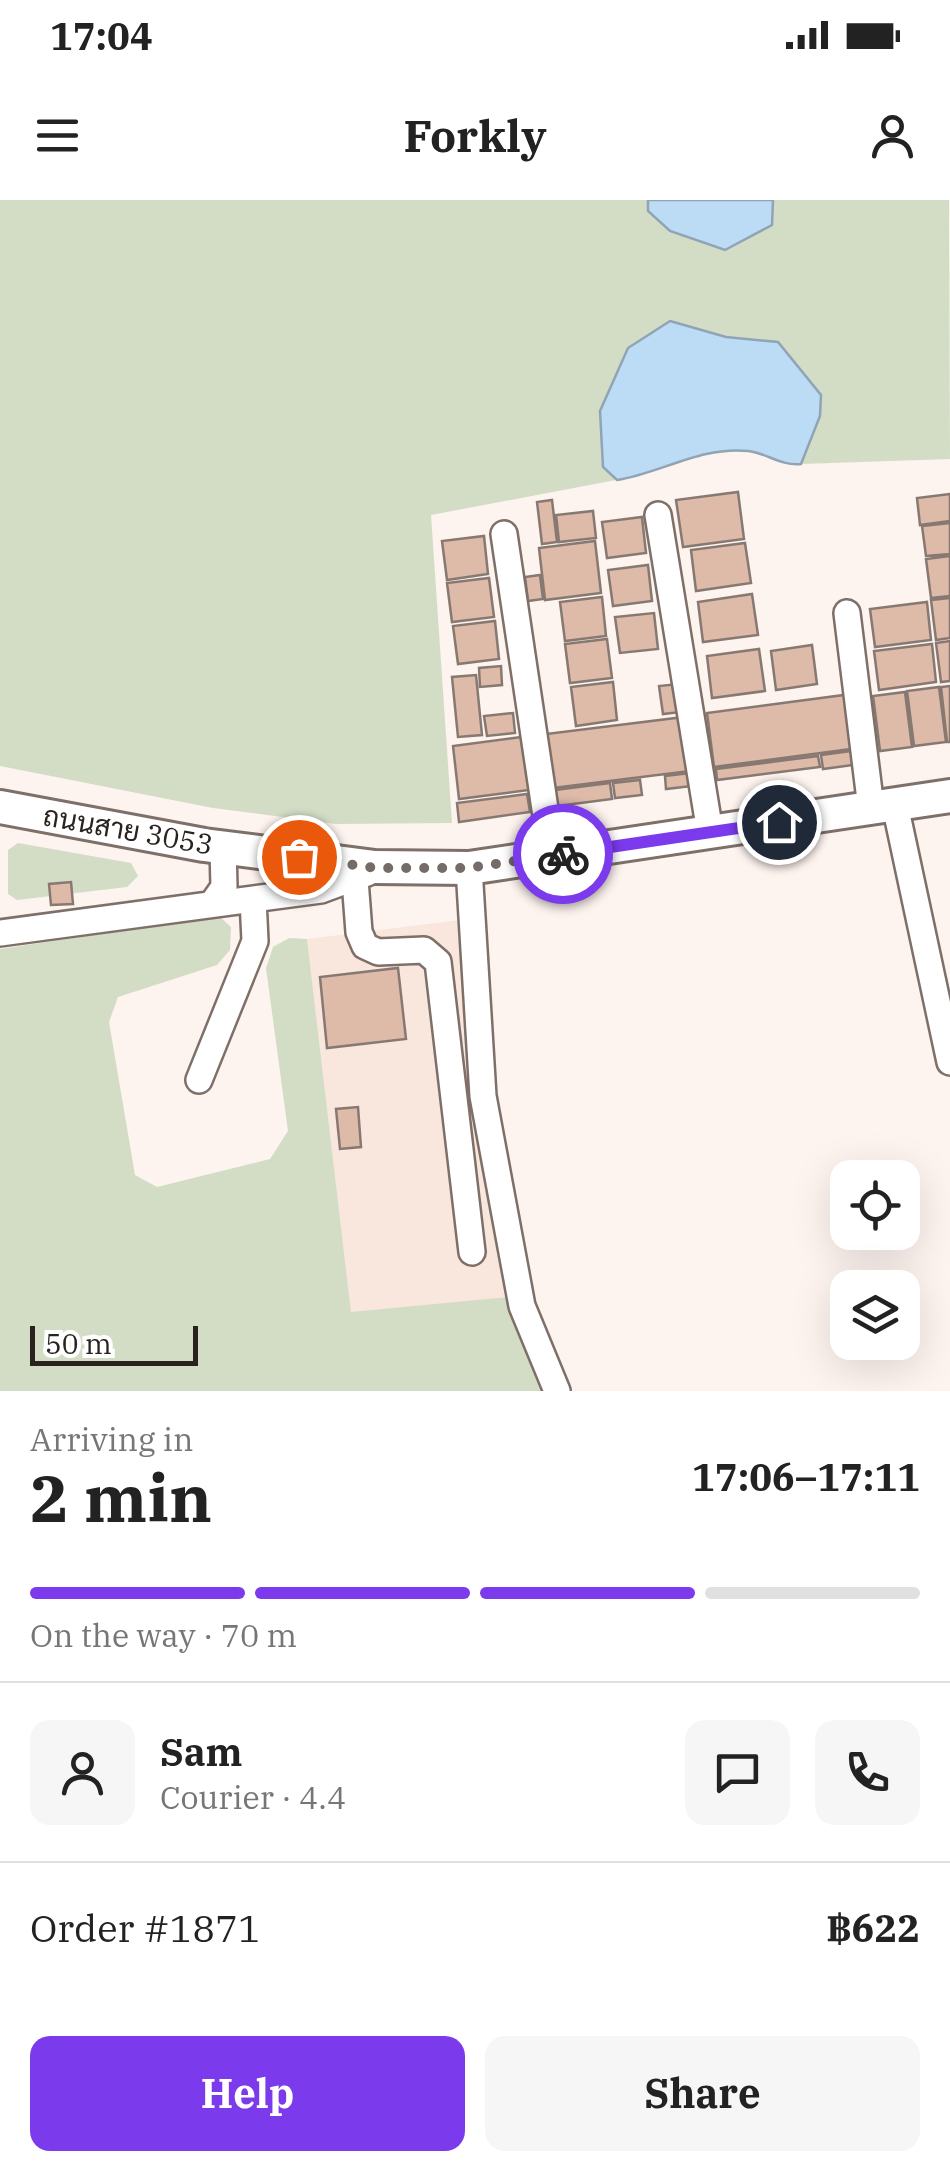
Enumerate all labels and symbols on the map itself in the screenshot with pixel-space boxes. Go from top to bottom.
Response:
pin [737,780,822,865]
street label: ถนนสาย 3053 [40,796,216,863]
courier [513,804,613,904]
pin [257,815,342,900]
scale bar [30,1321,198,1366]

